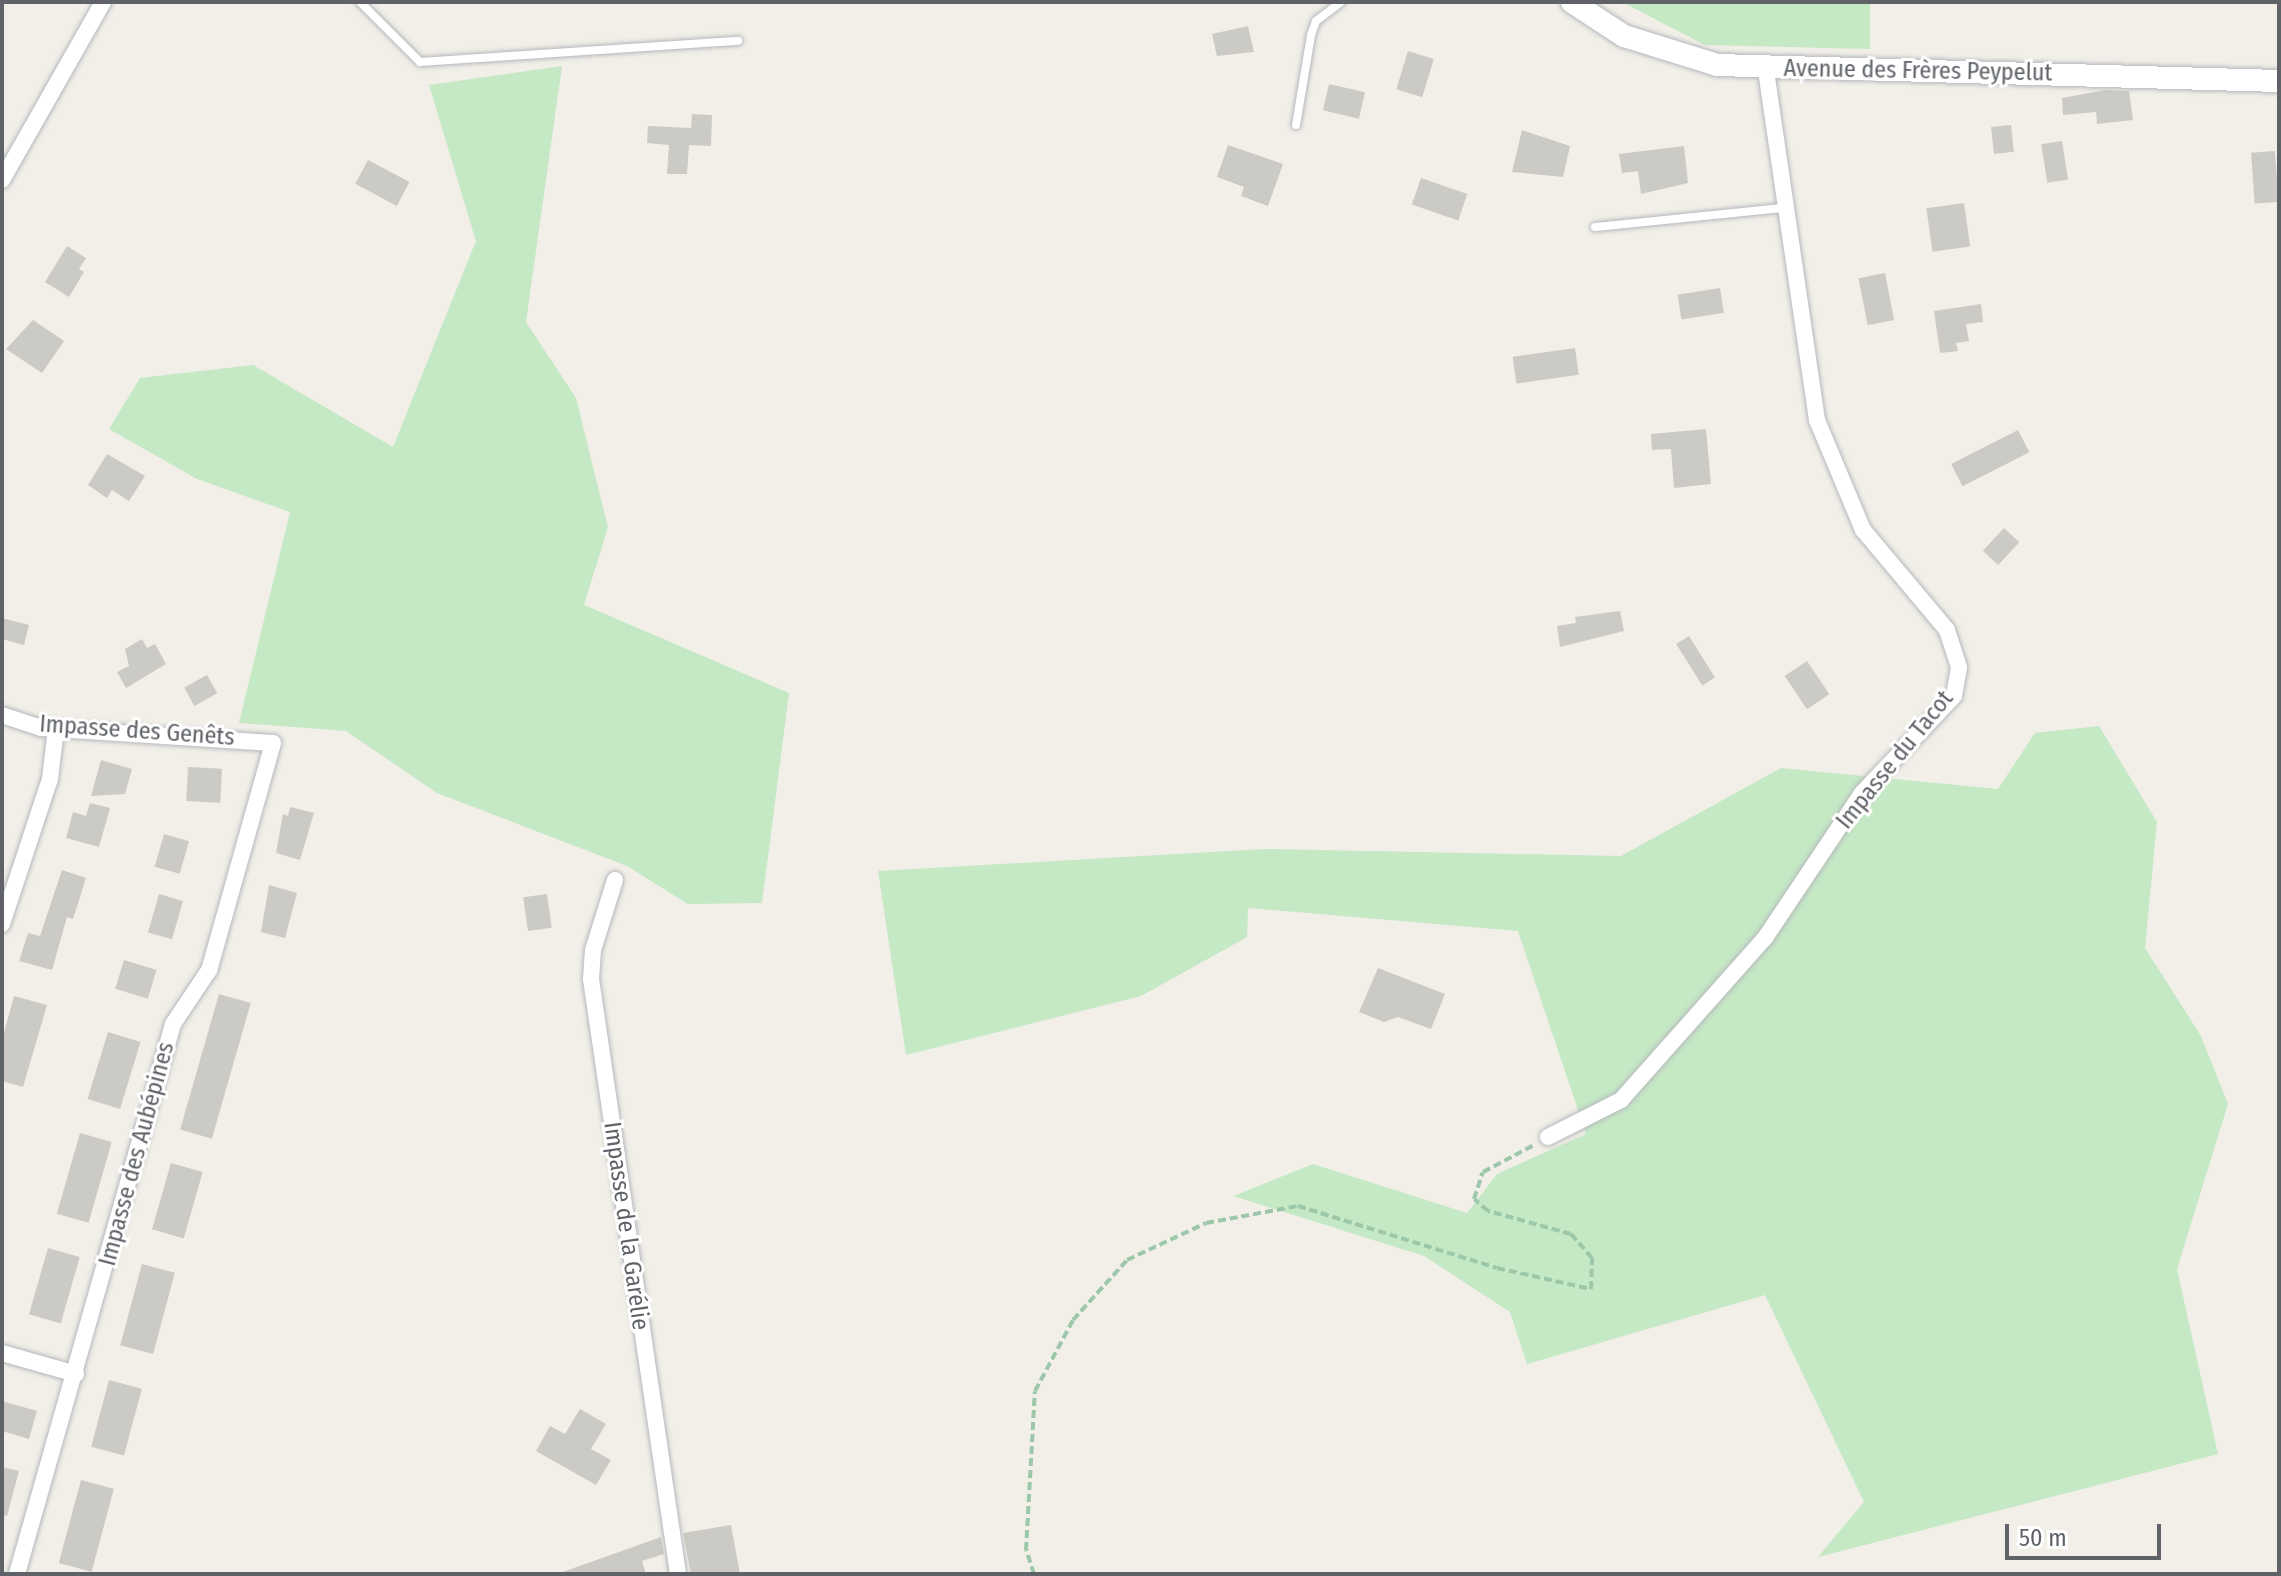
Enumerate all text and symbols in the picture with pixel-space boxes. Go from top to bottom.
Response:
street label: Avenue des Frères Peypelut [1783,54,2053,88]
street label: Impasse du Tacot [1830,685,1960,835]
street label: Impasse des Genêts [39,710,235,752]
street label: Impasse des Aubépines [93,1039,181,1269]
street label: Impasse de la Garélie [597,1120,655,1332]
scale bar [2009,1508,2165,1558]
text: 50 m [2019,1524,2067,1552]

